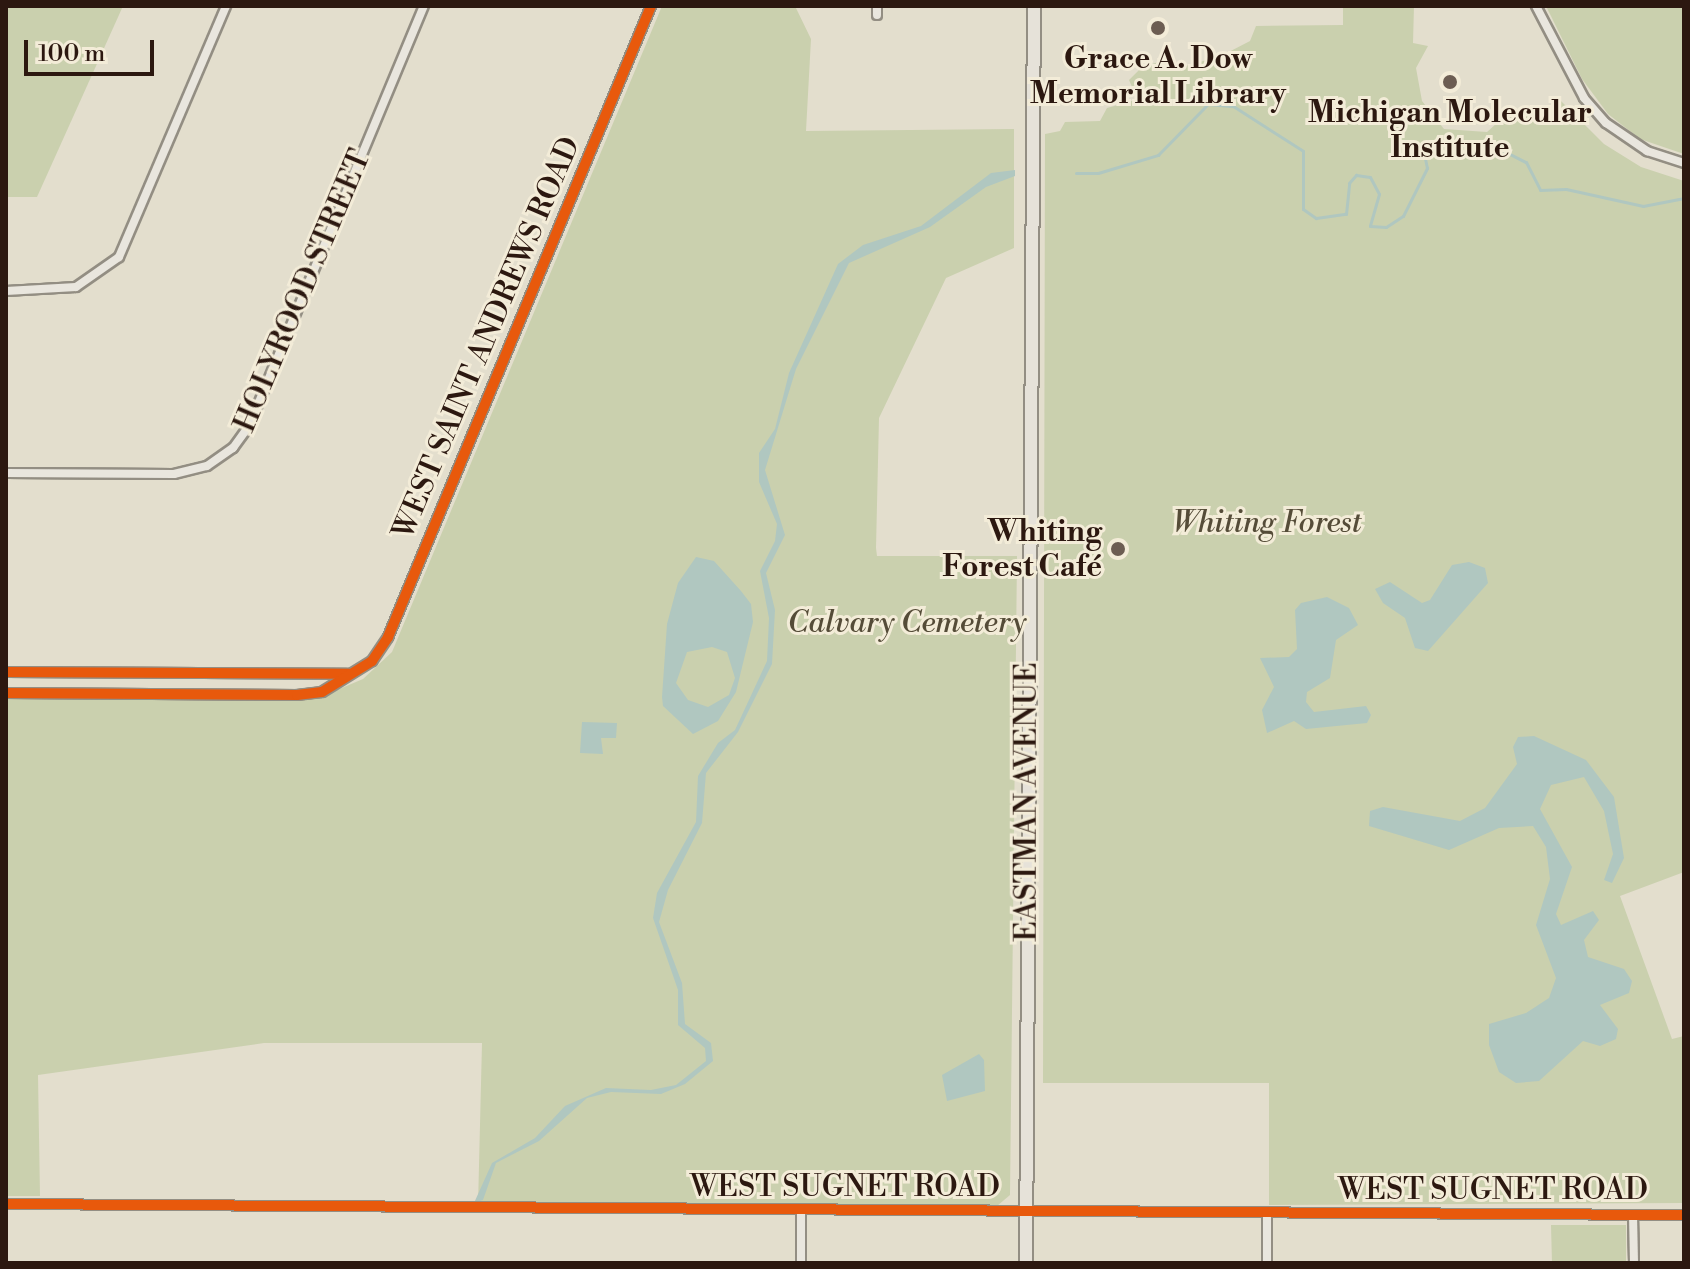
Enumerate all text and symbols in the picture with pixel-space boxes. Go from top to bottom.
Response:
marker: Grace A. Dow Memorial Library [1149,19,1167,37]
scale bar [28,24,158,74]
text: 100 m [38,39,105,69]
place label: Grace A. Dow Memorial Library [1030,41,1286,112]
marker: Michigan Molecular Institute [1441,73,1459,91]
place label: Michigan Molecular Institute [1308,95,1592,166]
street label: WEST SAINT ANDREWS ROAD [386,131,588,545]
street label: HOLYROOD STREET [227,144,379,438]
park label: Whiting Forest [1173,505,1361,541]
place label: Whiting Forest Café [942,514,1102,584]
marker: Whiting Forest Café [1109,540,1127,558]
park label: Calvary Cemetery [788,605,1026,641]
street label: EASTMAN AVENUE [1009,662,1045,942]
street label: WEST SUGNET ROAD [690,1169,1000,1205]
street label: WEST SUGNET ROAD [1338,1172,1648,1208]

